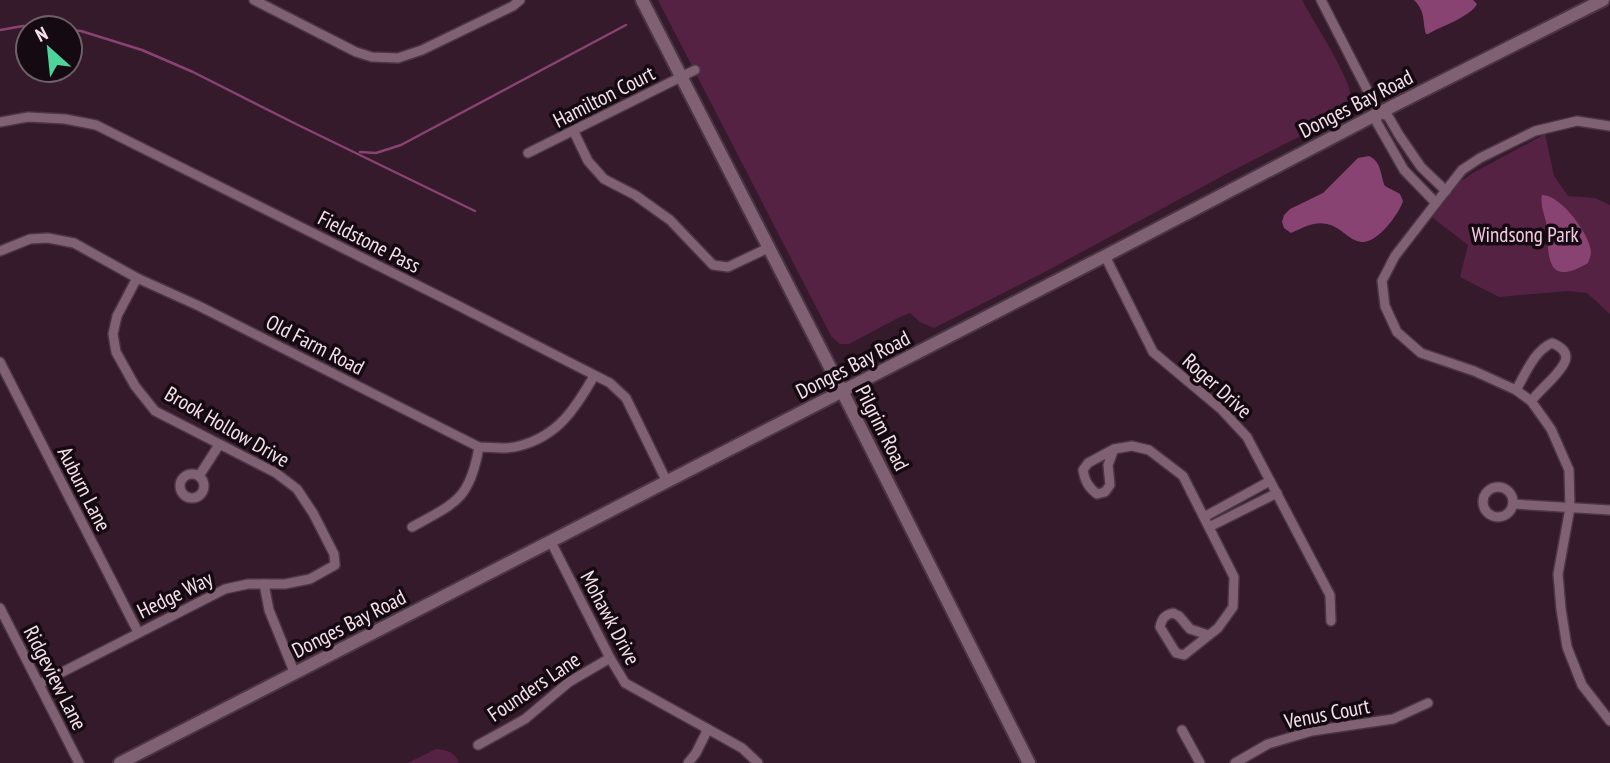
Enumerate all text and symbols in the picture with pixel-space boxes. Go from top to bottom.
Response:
north arrow [14,14,84,84]
text: N [31,21,51,47]
street label: Hamilton Court [548,59,659,134]
street label: Donges Bay Road [1294,63,1417,144]
street label: Fieldstone Pass [313,204,425,279]
park label: Windsong Park [1471,221,1579,248]
street label: Old Farm Road [262,308,369,381]
street label: Donges Bay Road [791,324,914,405]
street label: Roger Drive [1177,347,1258,424]
street label: Brook Hollow Drive [160,380,294,473]
street label: Pilgrim Road [849,381,915,475]
street label: Auburn Lane [52,442,117,536]
street label: Hedge Way [133,565,217,624]
street label: Mohawk Drive [574,566,646,669]
street label: Donges Bay Road [287,583,410,664]
street label: Ridgeview Lane [18,621,93,734]
street label: Founders Lane [482,646,585,727]
street label: Venus Court [1281,692,1372,735]

